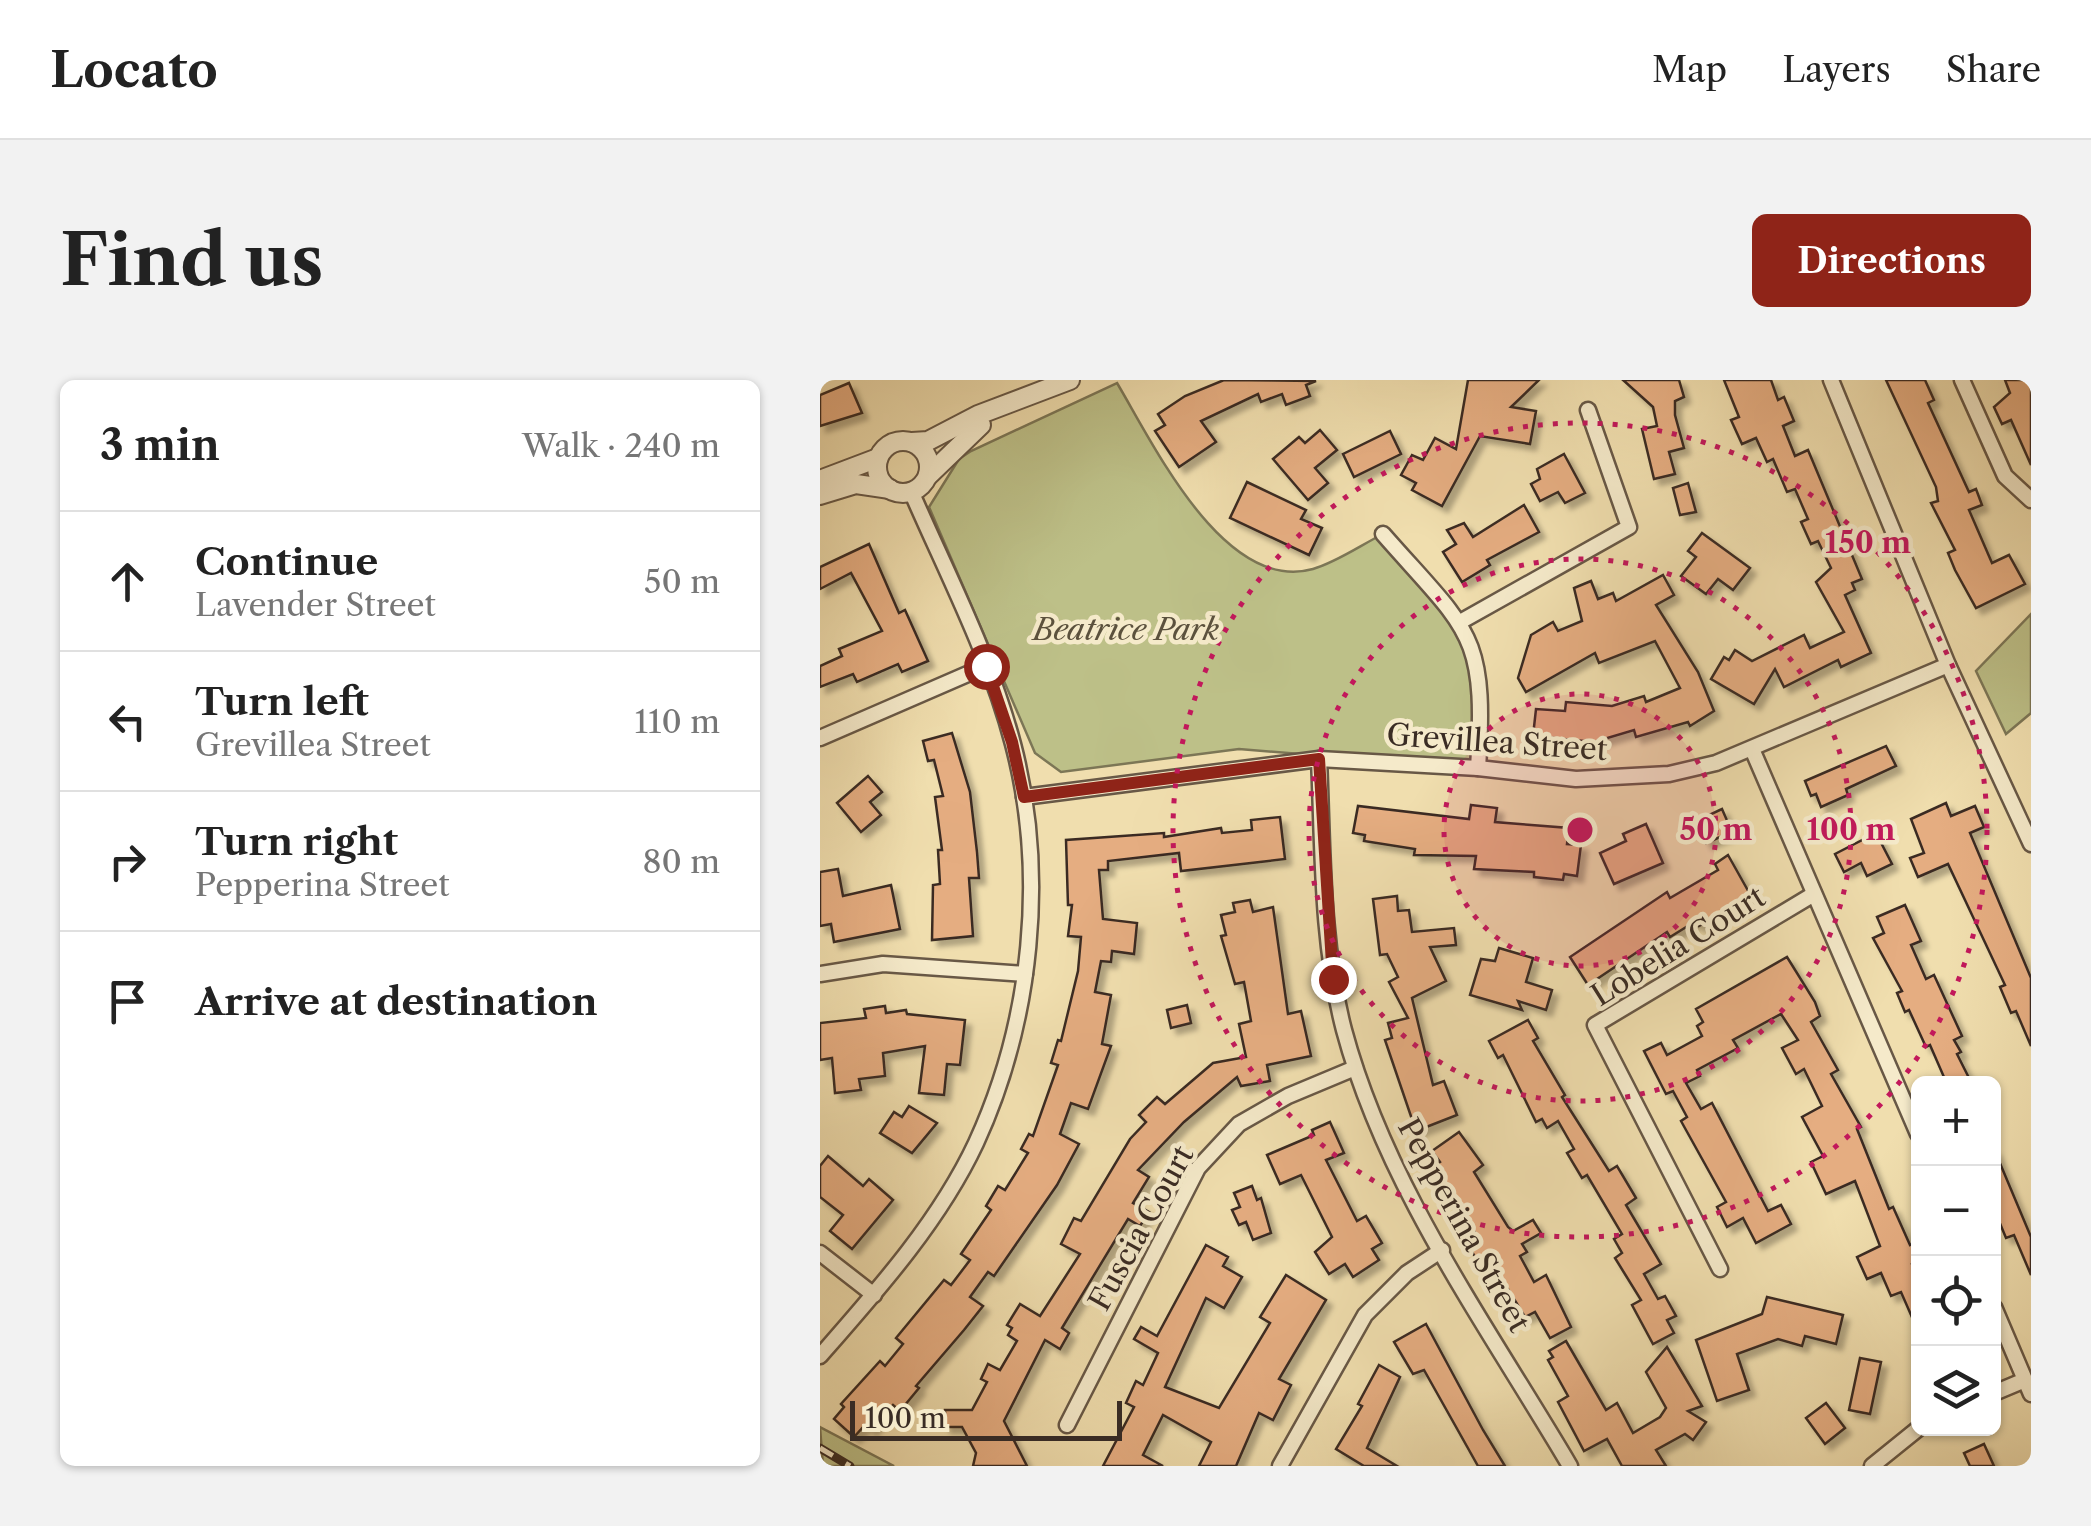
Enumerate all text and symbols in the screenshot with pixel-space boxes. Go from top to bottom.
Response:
text: Locato [50,40,218,99]
text: Map [1652,48,1727,91]
text: Layers [1782,48,1891,91]
text: Share [1946,48,2041,91]
button: Directions [1752,214,2031,307]
text: Find us [60,217,323,303]
text: 3 min [100,419,220,471]
text: Walk · 240 m [522,426,720,465]
text: 150 m [1825,524,1911,561]
text: Continue [195,538,378,585]
icon: ahead [100,554,155,609]
text: 50 m [644,562,720,601]
text: Lavender Street [195,585,436,624]
park label: Beatrice Park [1031,611,1219,648]
route start [964,644,1010,690]
text: Turn left [195,678,369,725]
icon: left [100,694,155,749]
text: 110 m [634,702,720,741]
street label: Grevillea Street [1385,716,1609,768]
text: Grevillea Street [195,725,431,764]
text: 50 m [1679,811,1753,848]
text: 100 m [1807,811,1896,848]
centre of rings [1562,812,1598,848]
text: Turn right [195,818,398,865]
icon: right [100,834,155,889]
text: 80 m [642,842,720,881]
text: Pepperina Street [195,865,450,904]
street label: Lobelia Court [1584,878,1772,1014]
route end [1311,957,1357,1003]
icon: arrive [100,974,155,1029]
text: Arrive at destination [195,978,598,1025]
map controls [1911,1076,2001,1436]
button: + [1911,1076,2001,1166]
street label: Pepperina Street [1390,1112,1538,1339]
street label: Fuscia Court [1081,1139,1202,1317]
button: − [1911,1166,2001,1256]
button: locate [1911,1256,2001,1346]
button: layers [1911,1346,2001,1436]
scale bar [850,1396,1122,1440]
text: 100 m [865,1401,946,1435]

